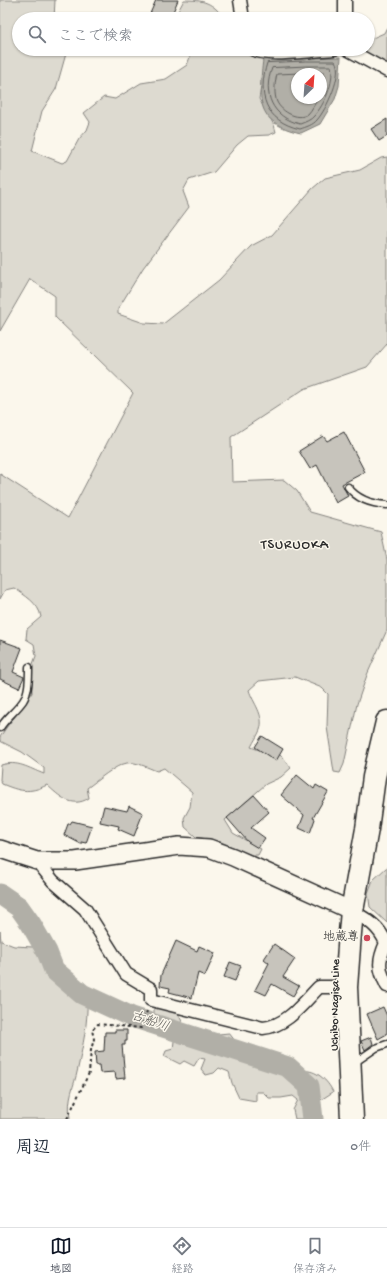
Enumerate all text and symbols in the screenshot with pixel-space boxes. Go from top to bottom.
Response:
search box [12,12,375,56]
icon: search [26,23,48,45]
text: ここで検索 [58,28,133,46]
north arrow [291,68,327,104]
district label: TSURUOKA [260,537,329,554]
place label: 地蔵尊 [323,930,359,945]
marker: 地蔵尊 [362,933,372,943]
street label: Uchibo Nagisa Line [328,958,344,1051]
water label: 古船川 [129,1008,171,1035]
text: 周辺 [16,1139,50,1159]
text: 0件 [351,1140,371,1155]
tab: 地図 [50,1235,72,1276]
tab: 経路 [171,1235,193,1276]
tab: 保存済み [293,1235,337,1276]

